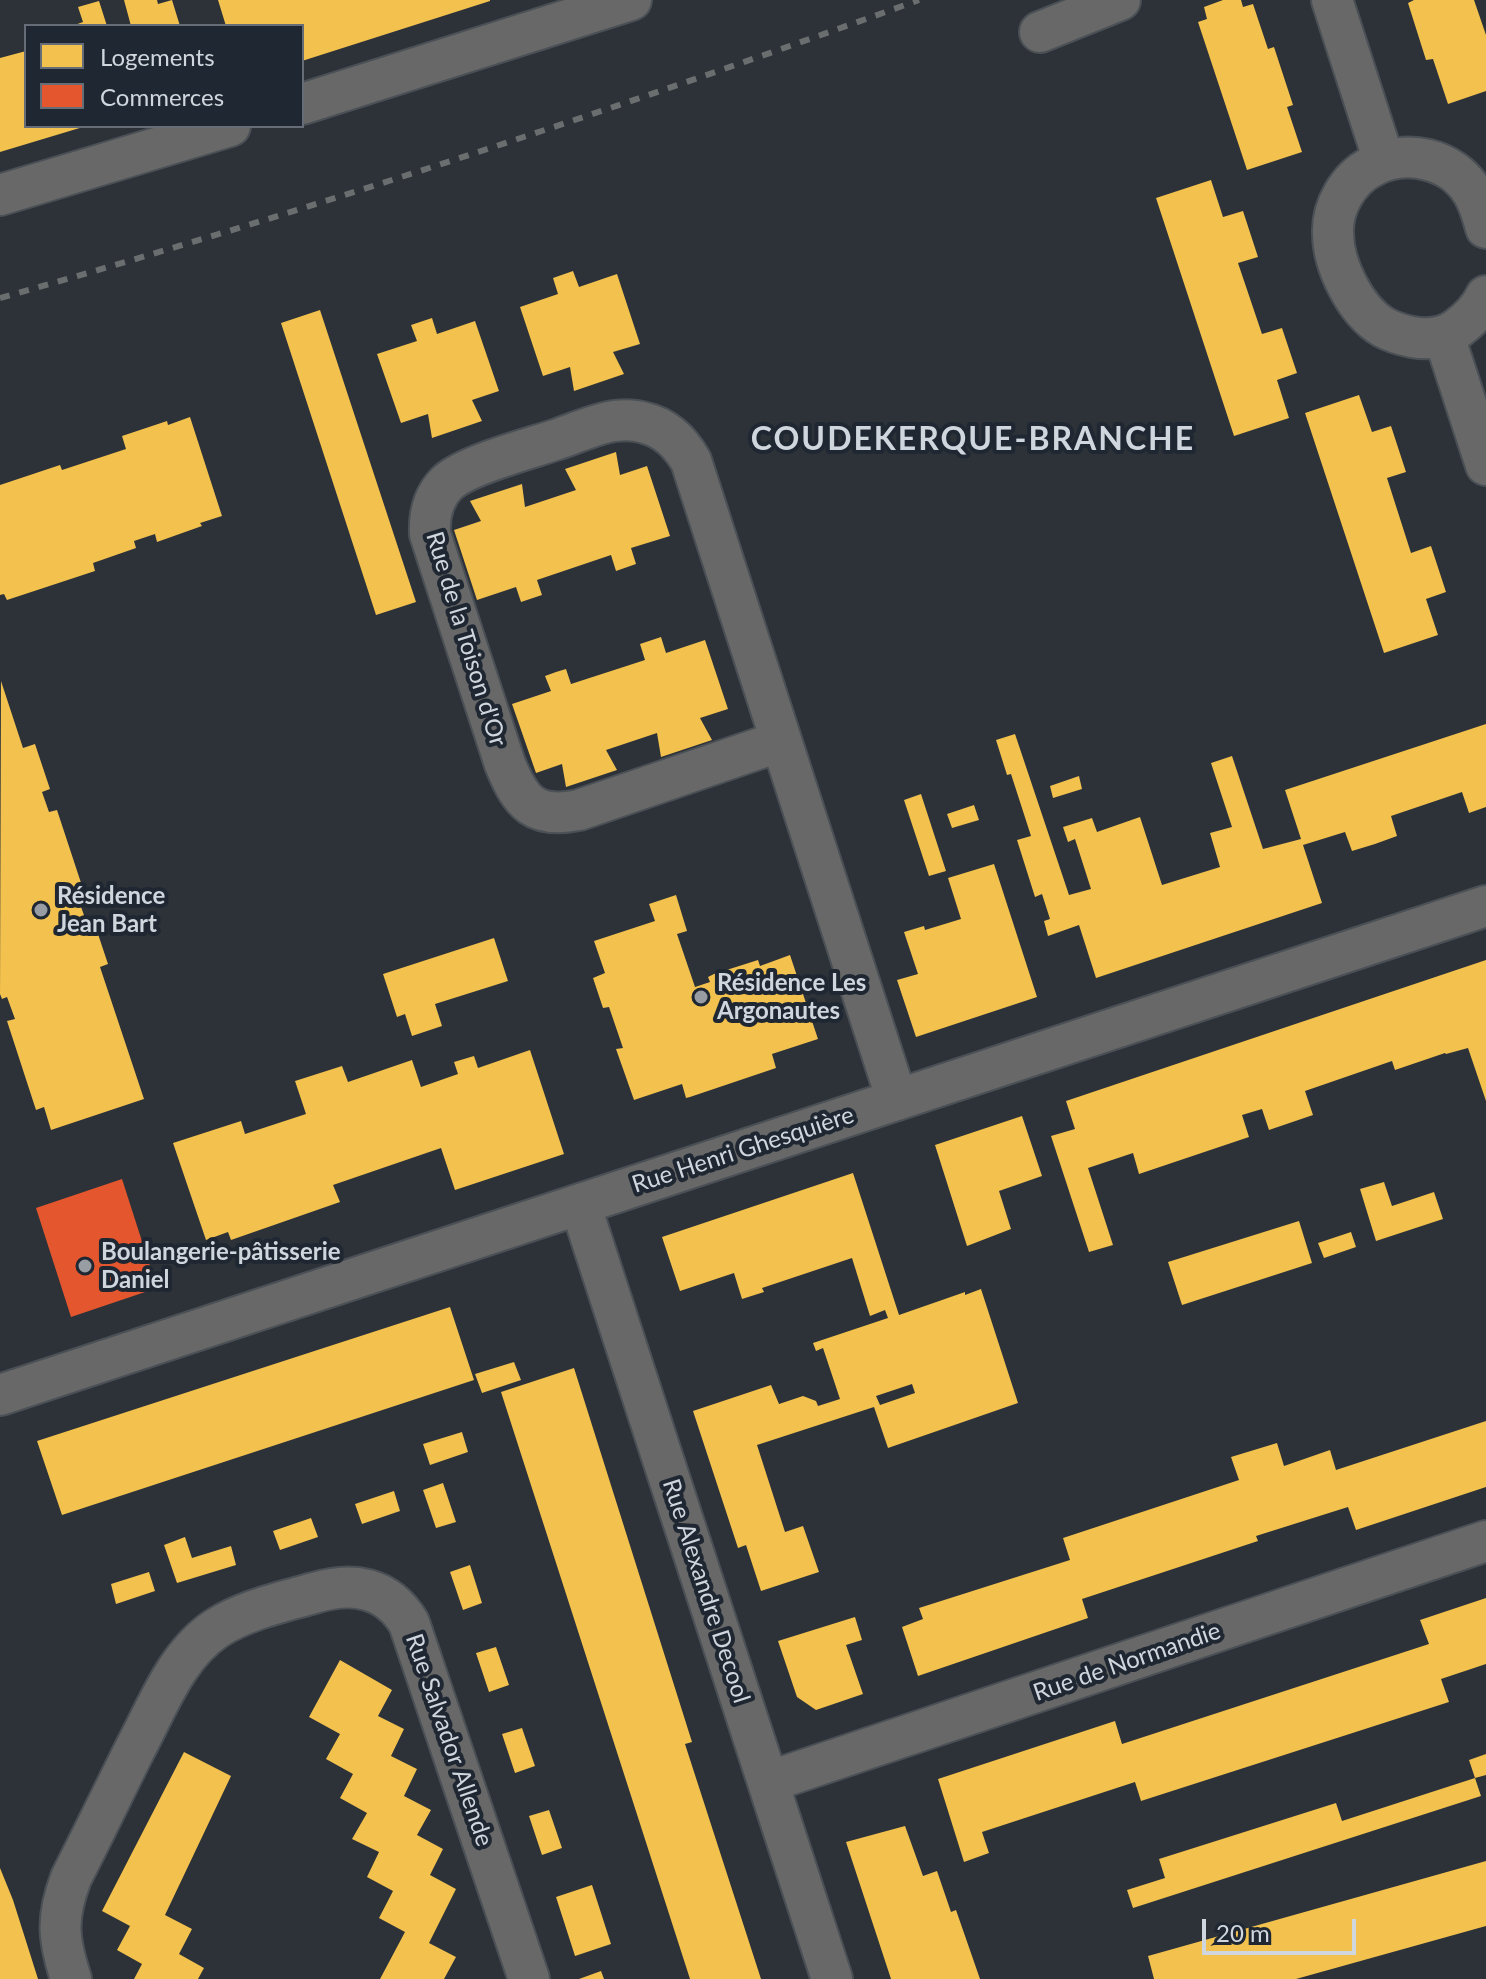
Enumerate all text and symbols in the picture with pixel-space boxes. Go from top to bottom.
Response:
legend [24,24,304,128]
text: Logements [100,42,215,71]
text: Commerces [100,82,224,111]
district label: COUDEKERQUE-BRANCHE [751,421,1195,459]
street label: Rue de la Toison d'Or [420,528,512,750]
place label: Résidence Jean Bart [57,882,165,938]
marker: Résidence Jean Bart [32,901,50,919]
place label: Résidence Les Argonautes [717,969,866,1025]
marker: Résidence Les Argonautes [692,988,710,1006]
street label: Rue Henri Ghesquière [628,1101,858,1199]
place label: Boulangerie-pâtisserie Daniel [101,1238,341,1294]
marker: Boulangerie-pâtisserie Daniel [76,1257,94,1275]
street label: Rue Alexandre Decool [656,1475,756,1707]
street label: Rue de Normandie [1030,1616,1224,1708]
street label: Rue Salvador Allende [399,1630,499,1850]
scale bar [1206,1903,1360,1953]
text: 20 m [1216,1918,1270,1947]

